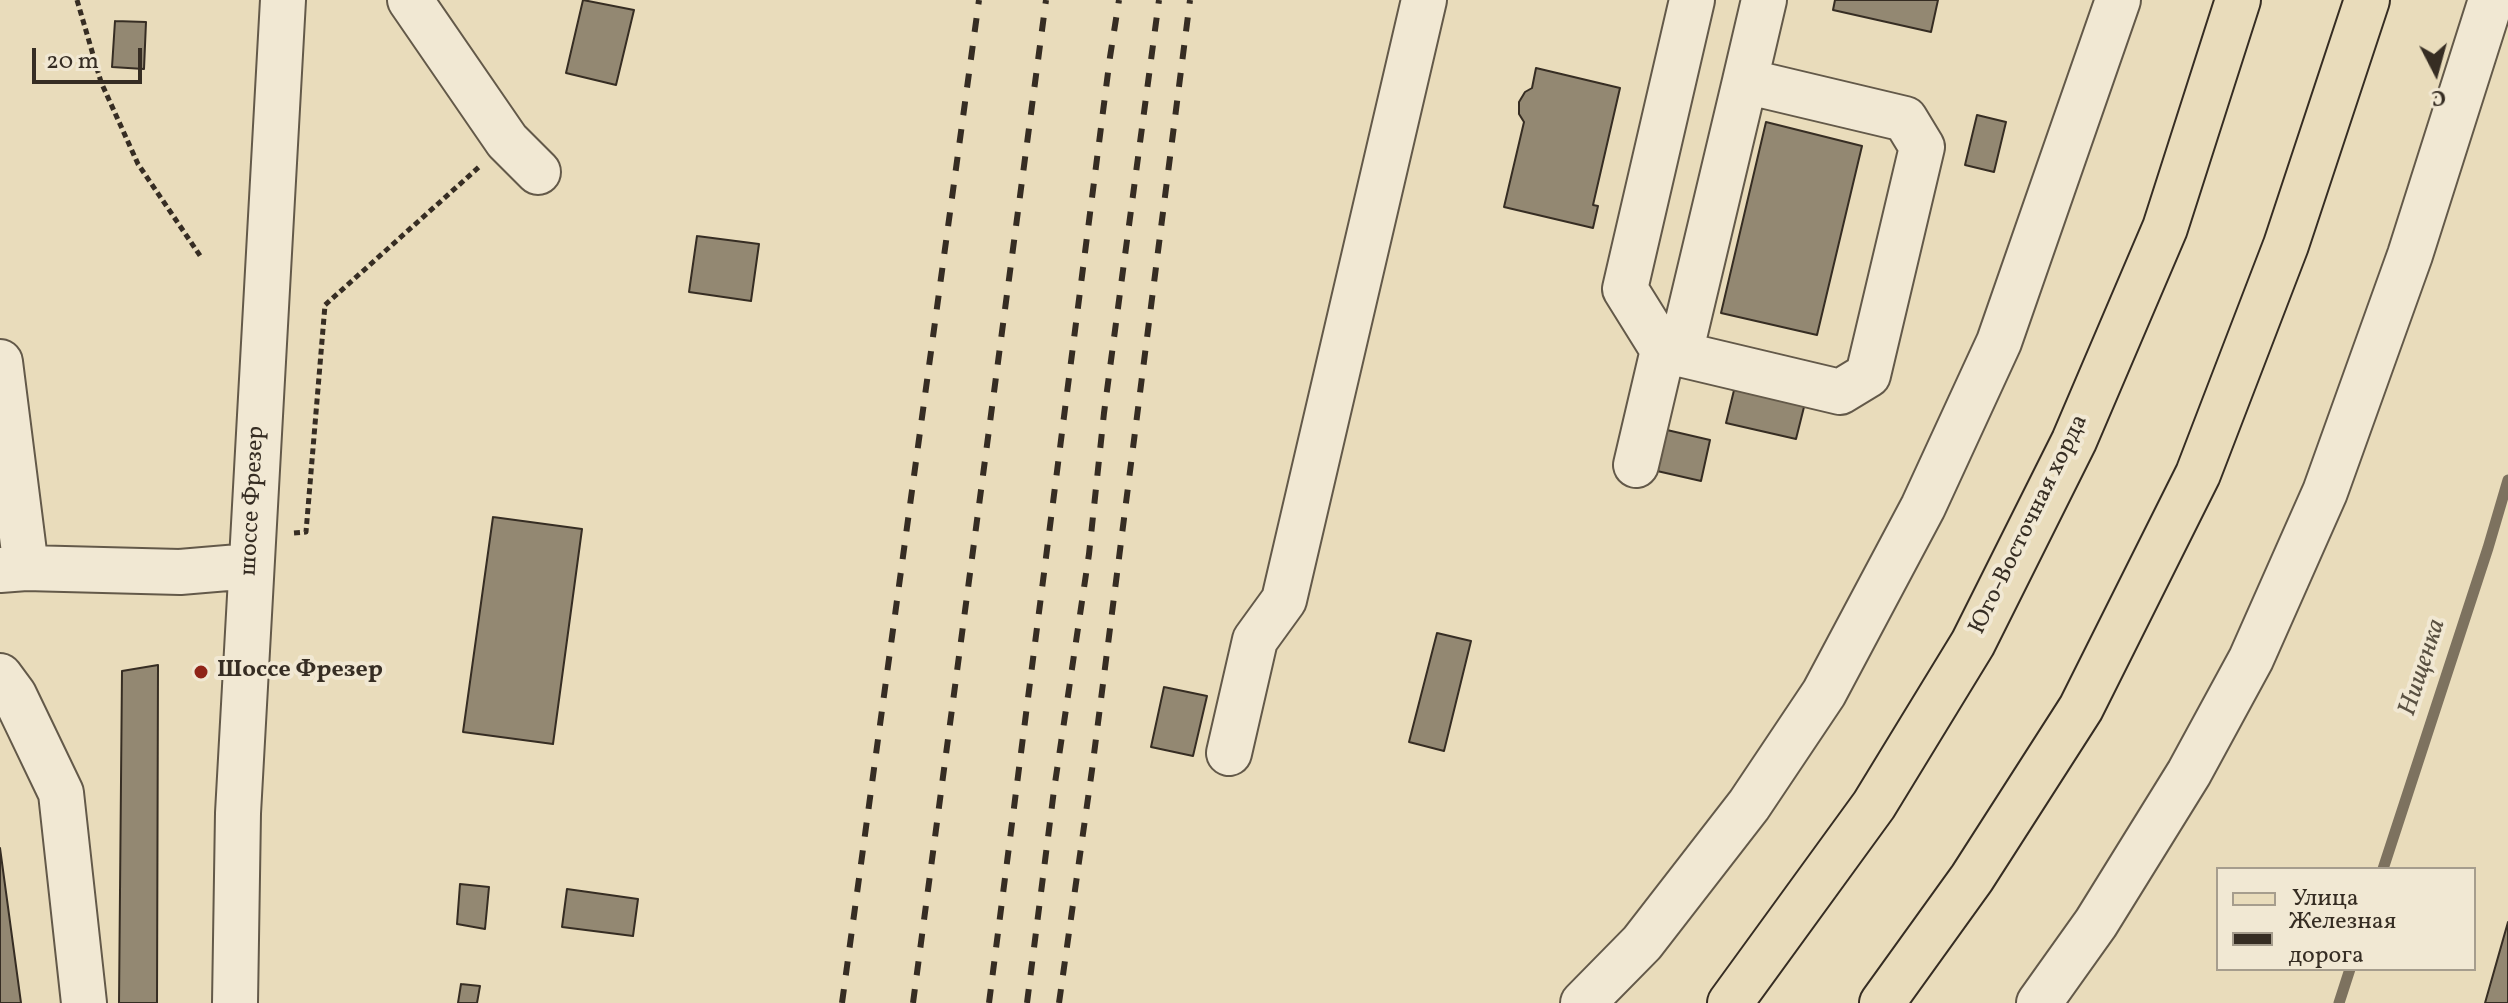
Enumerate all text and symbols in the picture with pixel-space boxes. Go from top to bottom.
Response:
scale bar [36,32,146,82]
north arrow [2396,32,2476,112]
text: 20 m [46,45,99,79]
text: С [2430,80,2447,113]
street label: Юго-Восточная хорда [1964,410,2096,640]
street label: шоссе Фрезер [236,425,272,577]
water label: Нищенка [2394,616,2454,720]
place label: Шоссе Фрезер [217,658,383,686]
marker: Шоссе Фрезер [192,663,210,681]
legend [2216,867,2476,971]
text: Улица [2292,882,2359,916]
text: Железная дорога [2289,905,2396,973]

